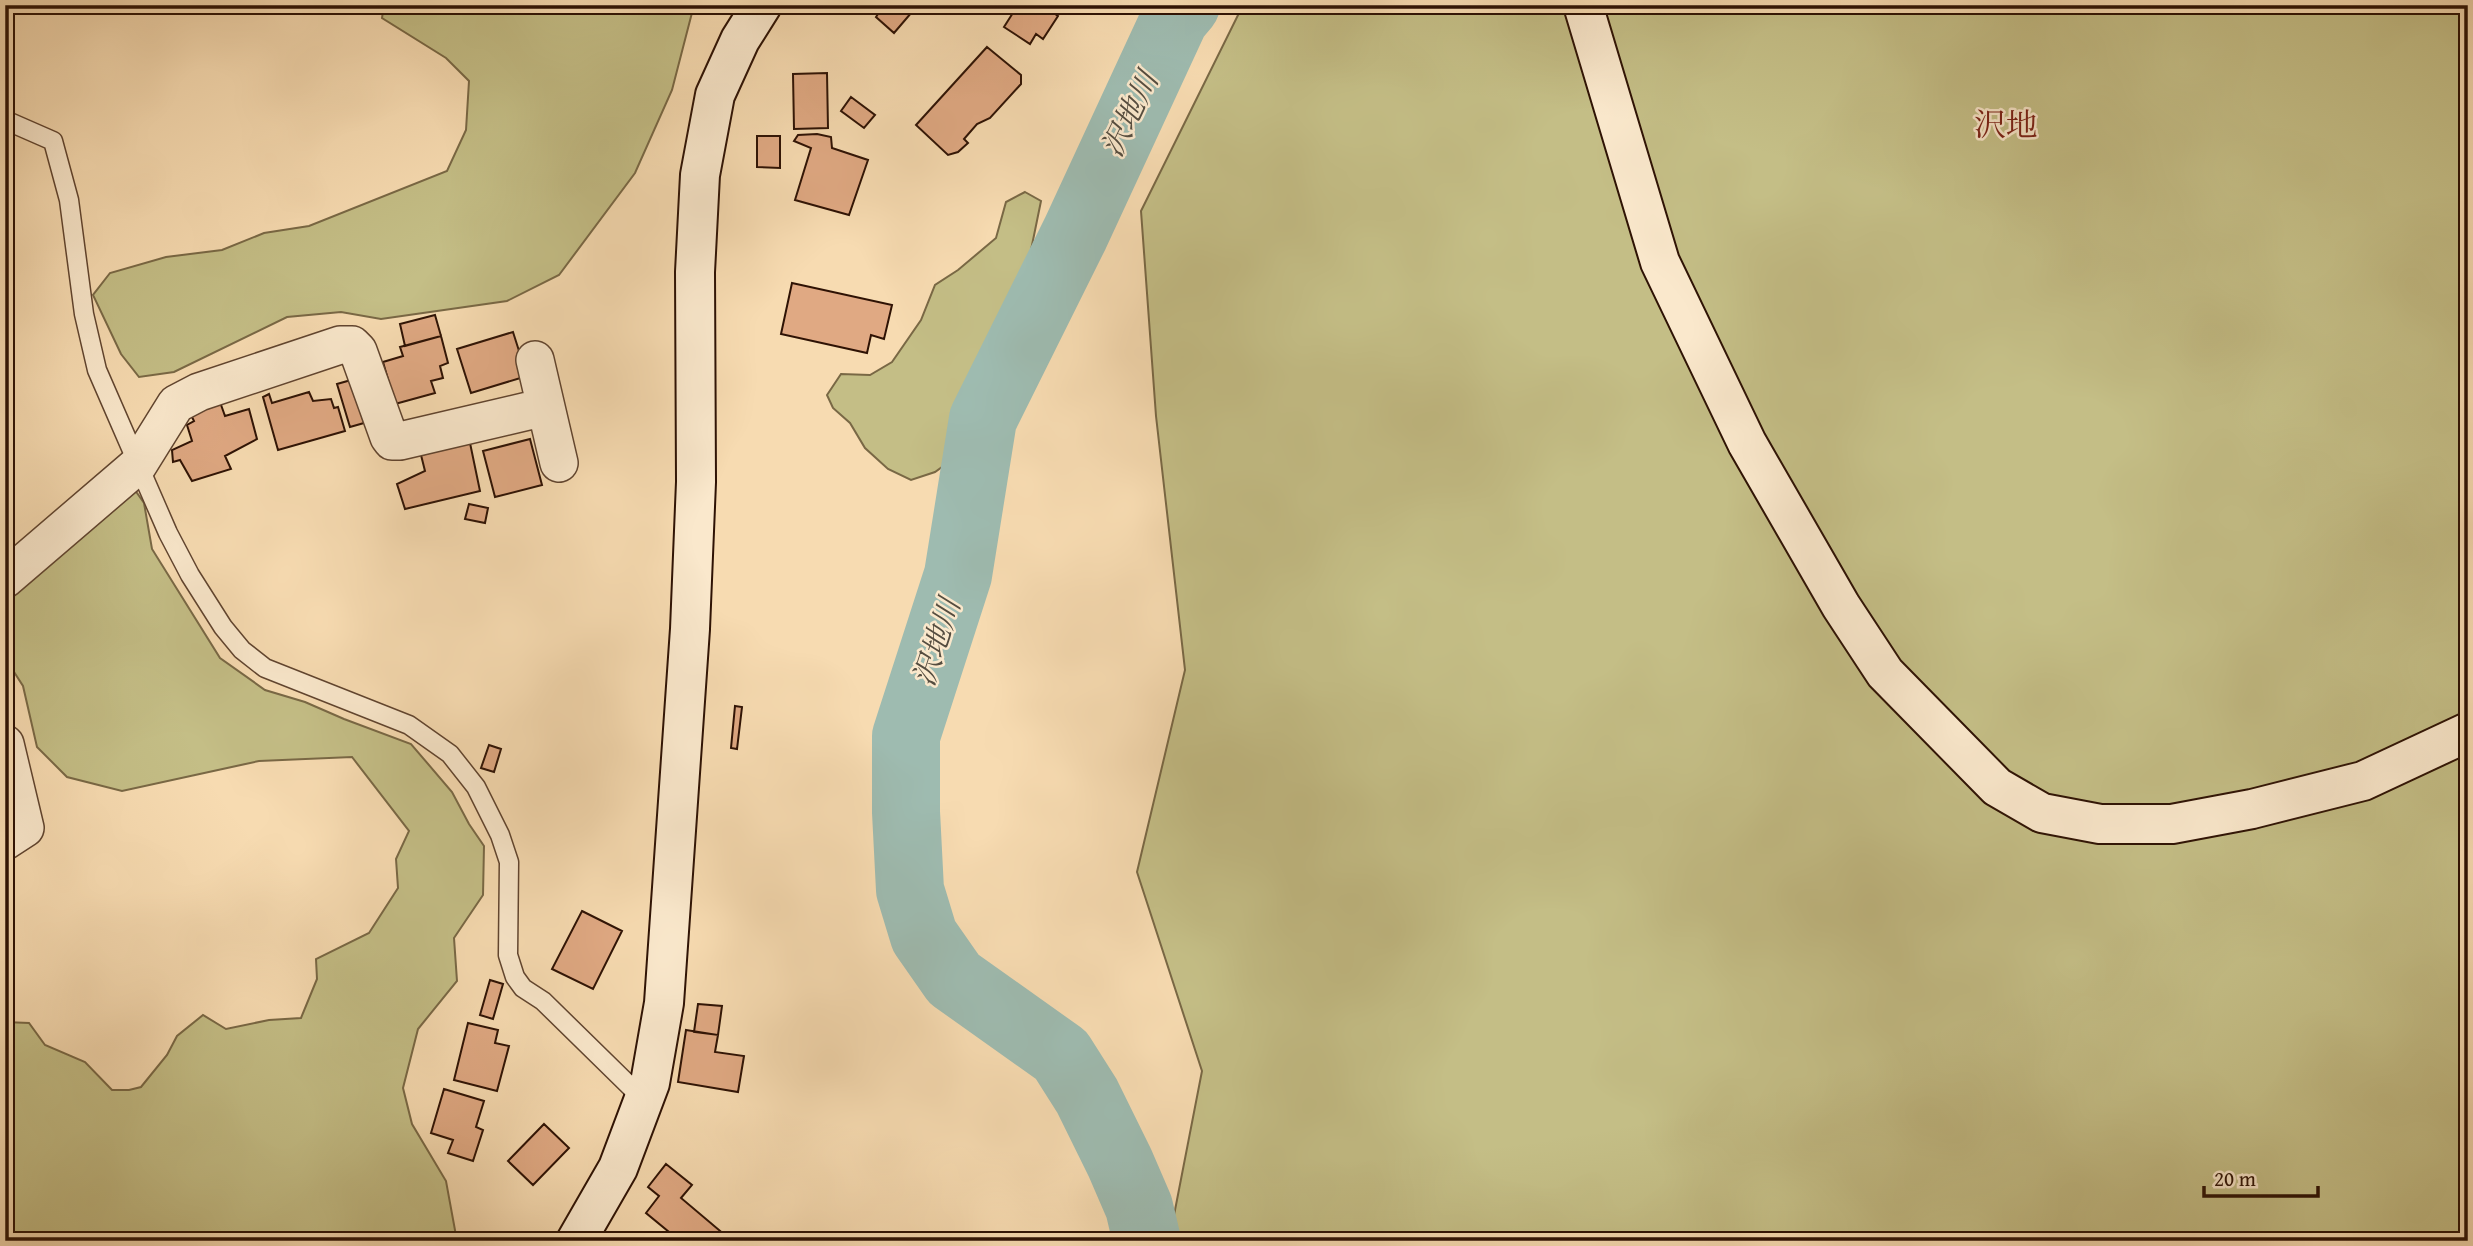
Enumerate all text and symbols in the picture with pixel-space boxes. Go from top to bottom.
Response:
water label: 沢地川 [1089,61,1170,164]
district label: 沢地 [1974,101,2038,148]
water label: 沢地川 [901,590,972,692]
scale bar [2204,1155,2317,1199]
text: 20 m [2214,1163,2256,1194]

